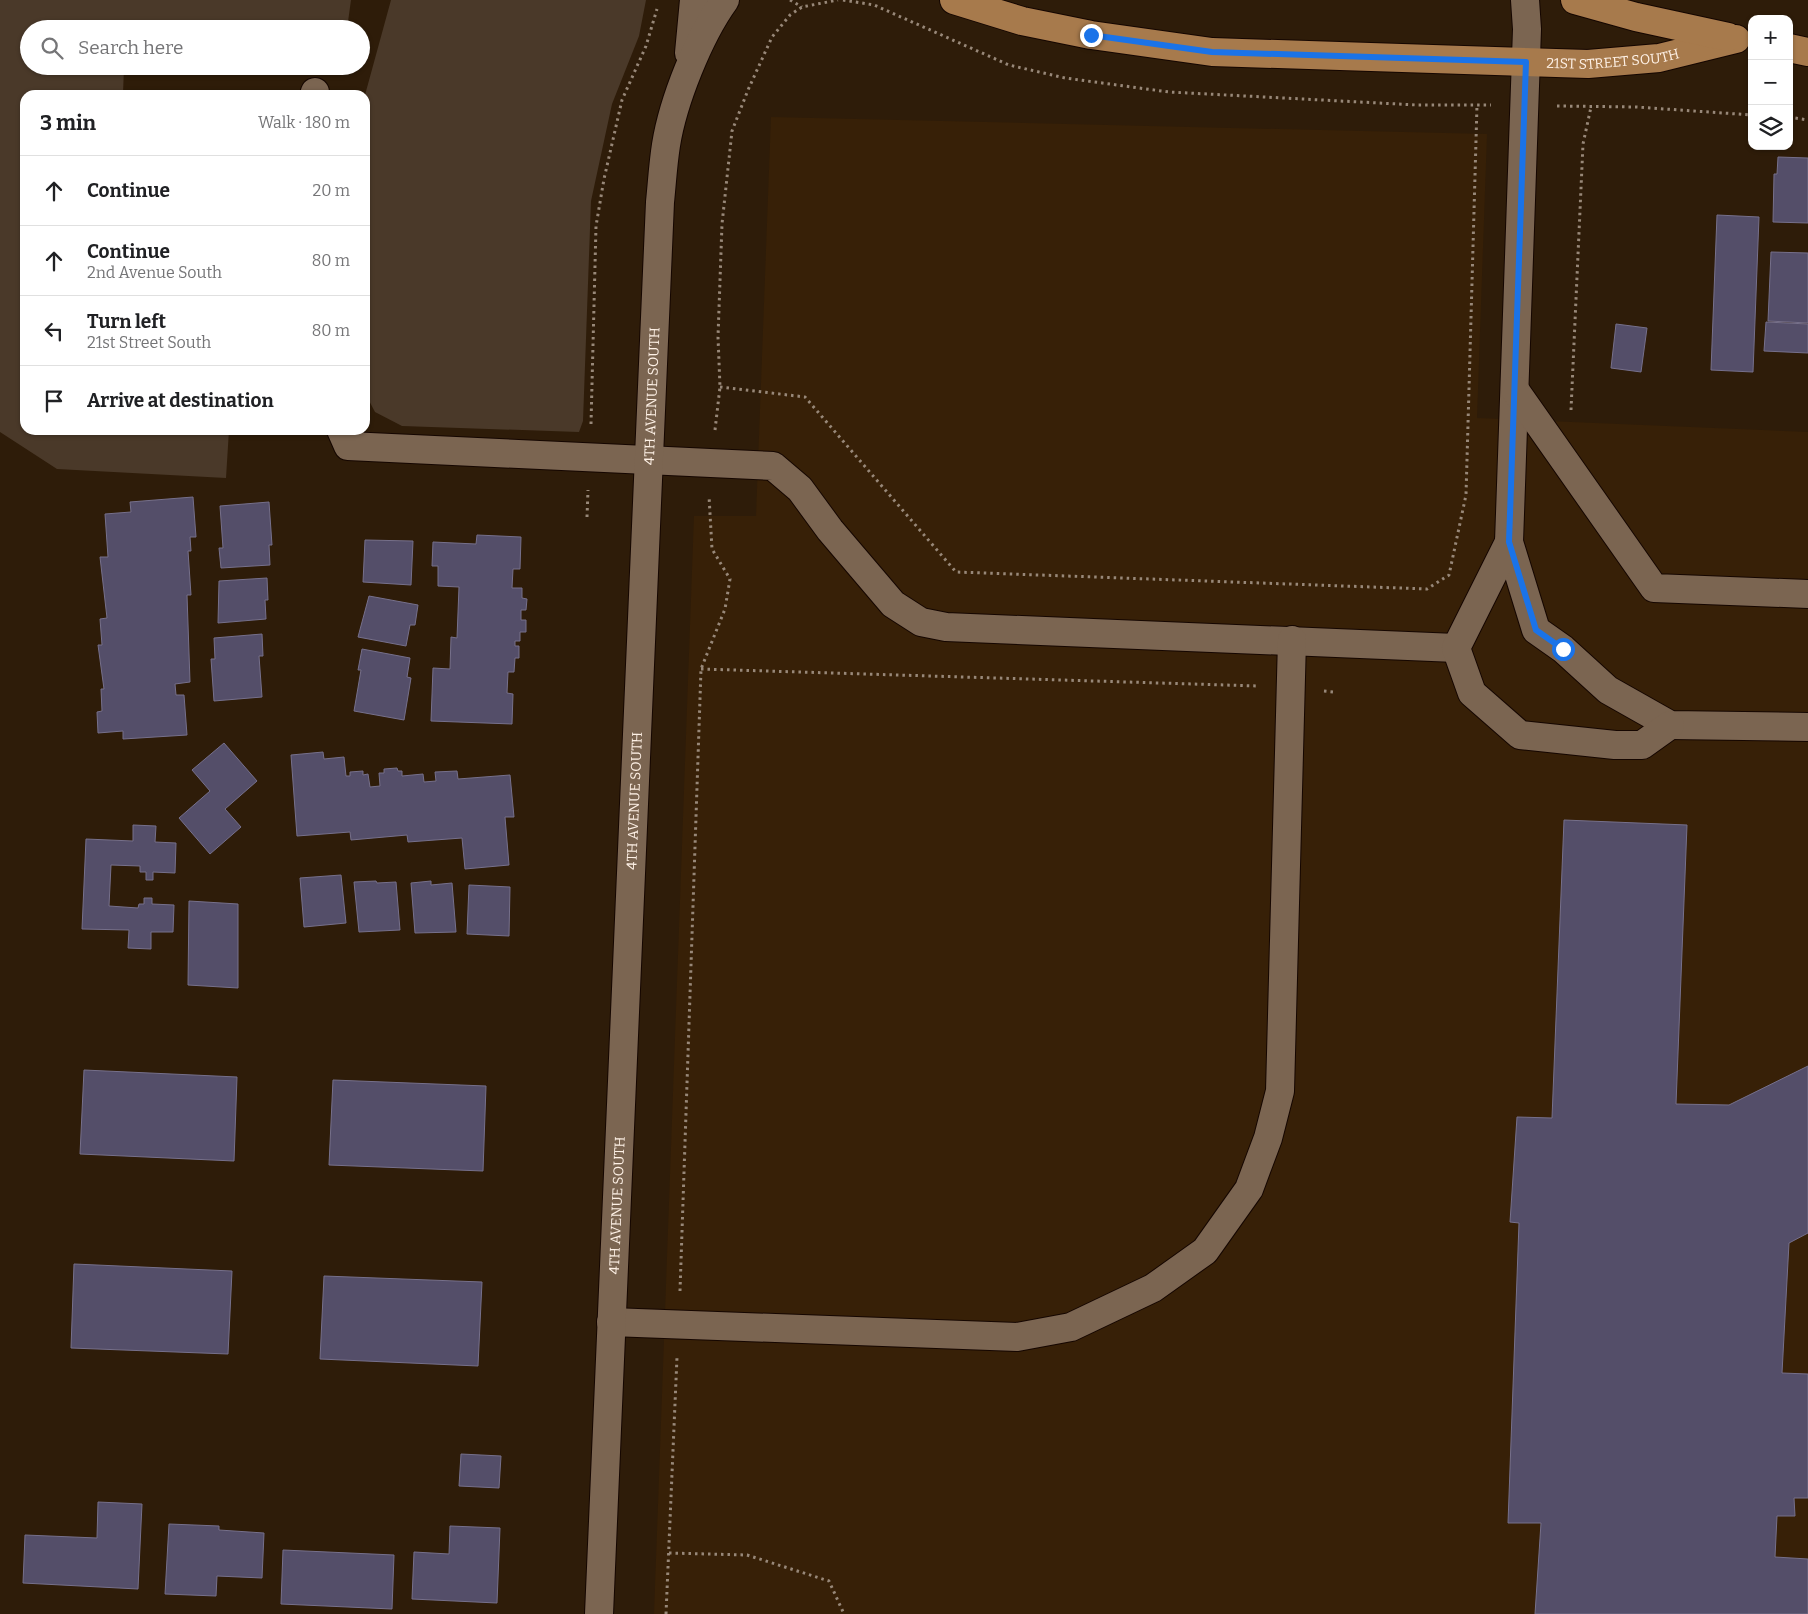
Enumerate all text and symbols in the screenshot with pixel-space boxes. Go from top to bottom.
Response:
map controls [1748,15,1793,150]
button: + [1748,15,1793,60]
search box [20,20,370,75]
route end [1080,24,1103,47]
icon: search [38,34,66,62]
text: Search here [78,36,183,59]
street label: 21ST STREET SOUTH [1546,45,1681,73]
button: − [1748,60,1793,105]
button: layers [1748,105,1793,150]
text: 3 min [40,110,96,136]
text: Walk · 180 m [258,113,350,132]
icon: ahead [40,177,68,205]
text: Continue [87,179,170,202]
text: 20 m [313,181,350,200]
text: Continue [87,240,170,263]
icon: ahead [40,247,68,275]
text: 80 m [312,251,350,270]
text: 2nd Avenue South [87,263,222,282]
text: Turn left [87,310,166,333]
icon: left [40,317,68,345]
text: 80 m [312,321,350,340]
street label: 4TH AVENUE SOUTH [641,327,664,465]
text: 21st Street South [87,333,211,352]
icon: arrive [40,387,68,415]
text: Arrive at destination [87,389,274,412]
route start [1552,638,1575,661]
street label: 4TH AVENUE SOUTH [623,732,646,870]
street label: 4TH AVENUE SOUTH [606,1136,629,1275]

